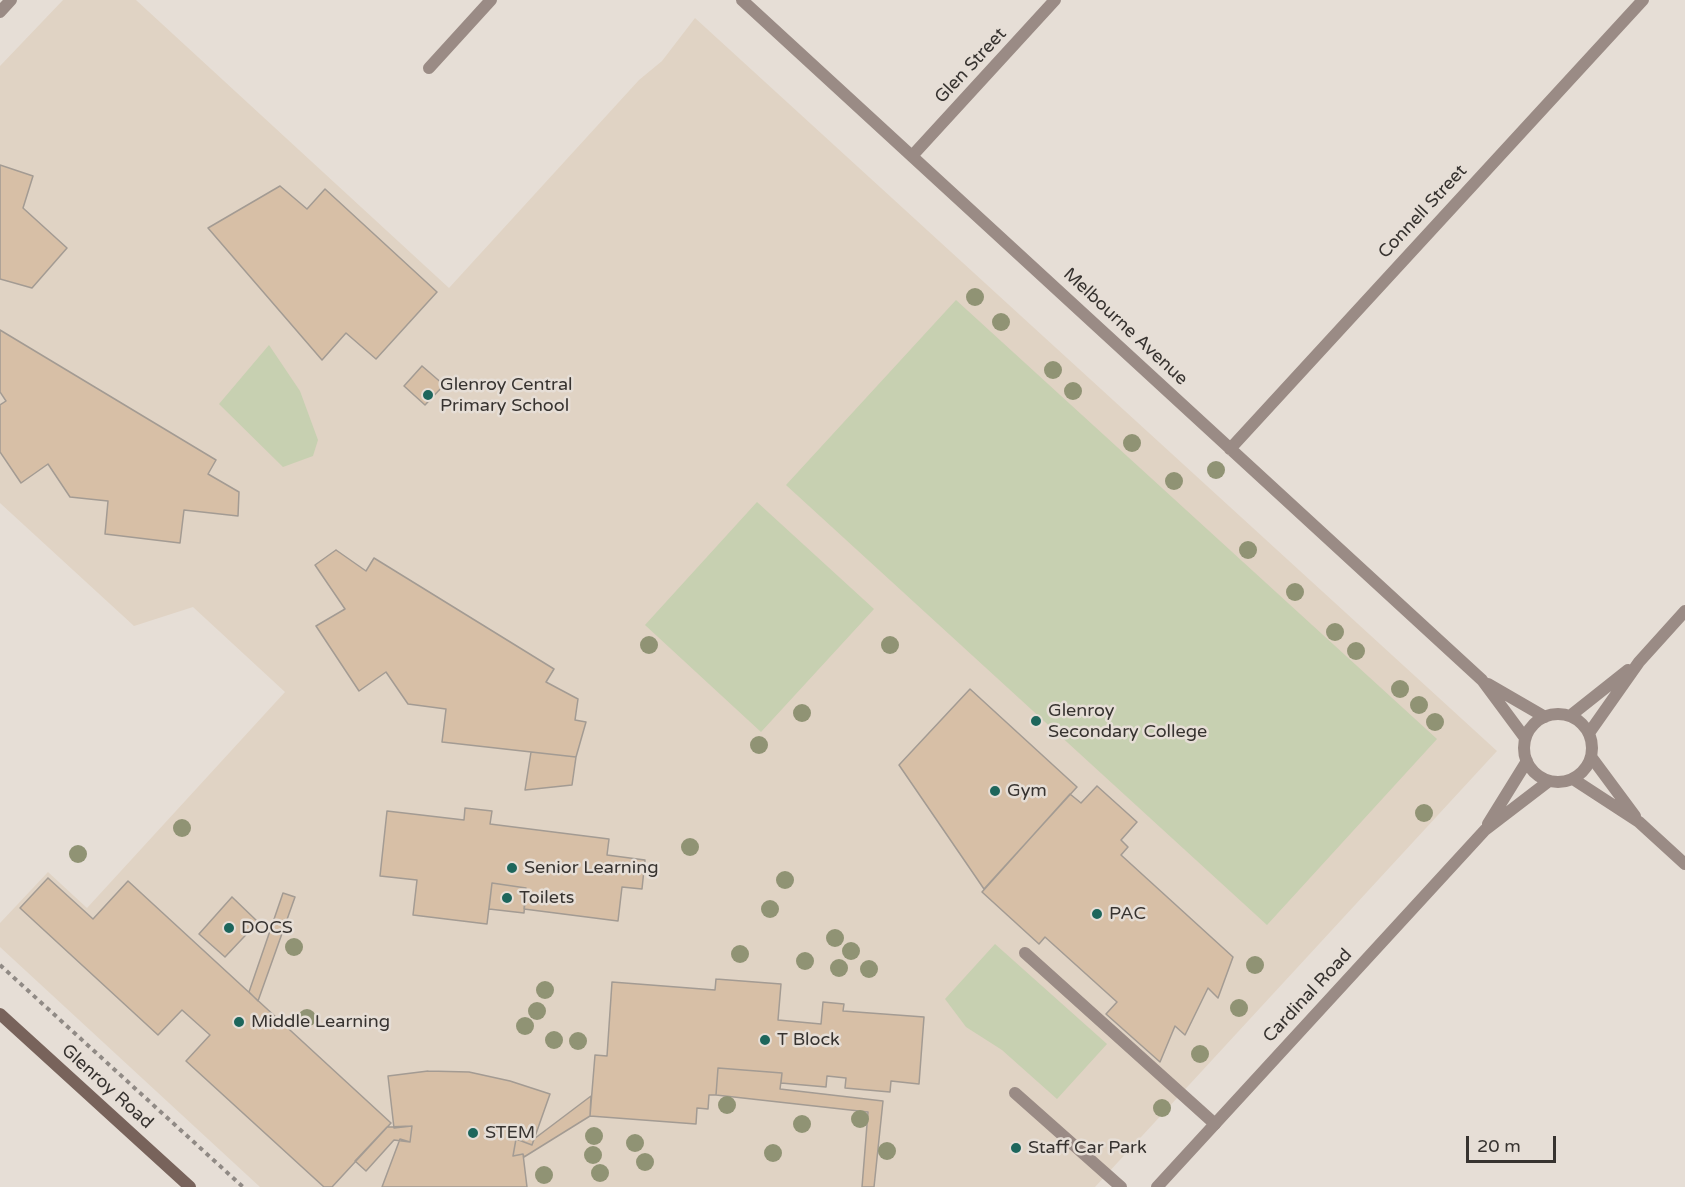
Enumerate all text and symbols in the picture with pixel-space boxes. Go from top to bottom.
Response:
street label: Glen Street [931,24,1011,108]
street label: Connell Street [1374,161,1472,263]
street label: Melbourne Avenue [1058,264,1192,390]
place label: Glenroy Central Primary School [440,374,573,416]
marker: Glenroy Central Primary School [421,388,435,402]
place label: Glenroy Secondary College [1048,700,1207,742]
marker: Glenroy Secondary College [1029,714,1043,728]
place label: Gym [1007,780,1047,802]
marker: Gym [988,784,1002,798]
place label: Senior Learning [524,857,659,879]
marker: Senior Learning [505,861,519,875]
place label: Toilets [519,887,574,909]
marker: Toilets [500,891,514,905]
place label: PAC [1109,903,1146,925]
marker: PAC [1090,907,1104,921]
place label: DOCS [241,917,293,939]
marker: DOCS [222,921,236,935]
street label: Cardinal Road [1259,945,1357,1047]
place label: Middle Learning [251,1011,390,1033]
marker: Middle Learning [232,1015,246,1029]
place label: T Block [777,1029,840,1051]
marker: T Block [758,1033,772,1047]
street label: Glenroy Road [57,1040,157,1134]
place label: STEM [485,1122,535,1144]
scale bar [1469,1124,1559,1162]
marker: STEM [466,1126,480,1140]
text: 20 m [1477,1135,1521,1157]
place label: Staff Car Park [1028,1137,1147,1159]
marker: Staff Car Park [1009,1141,1023,1155]

